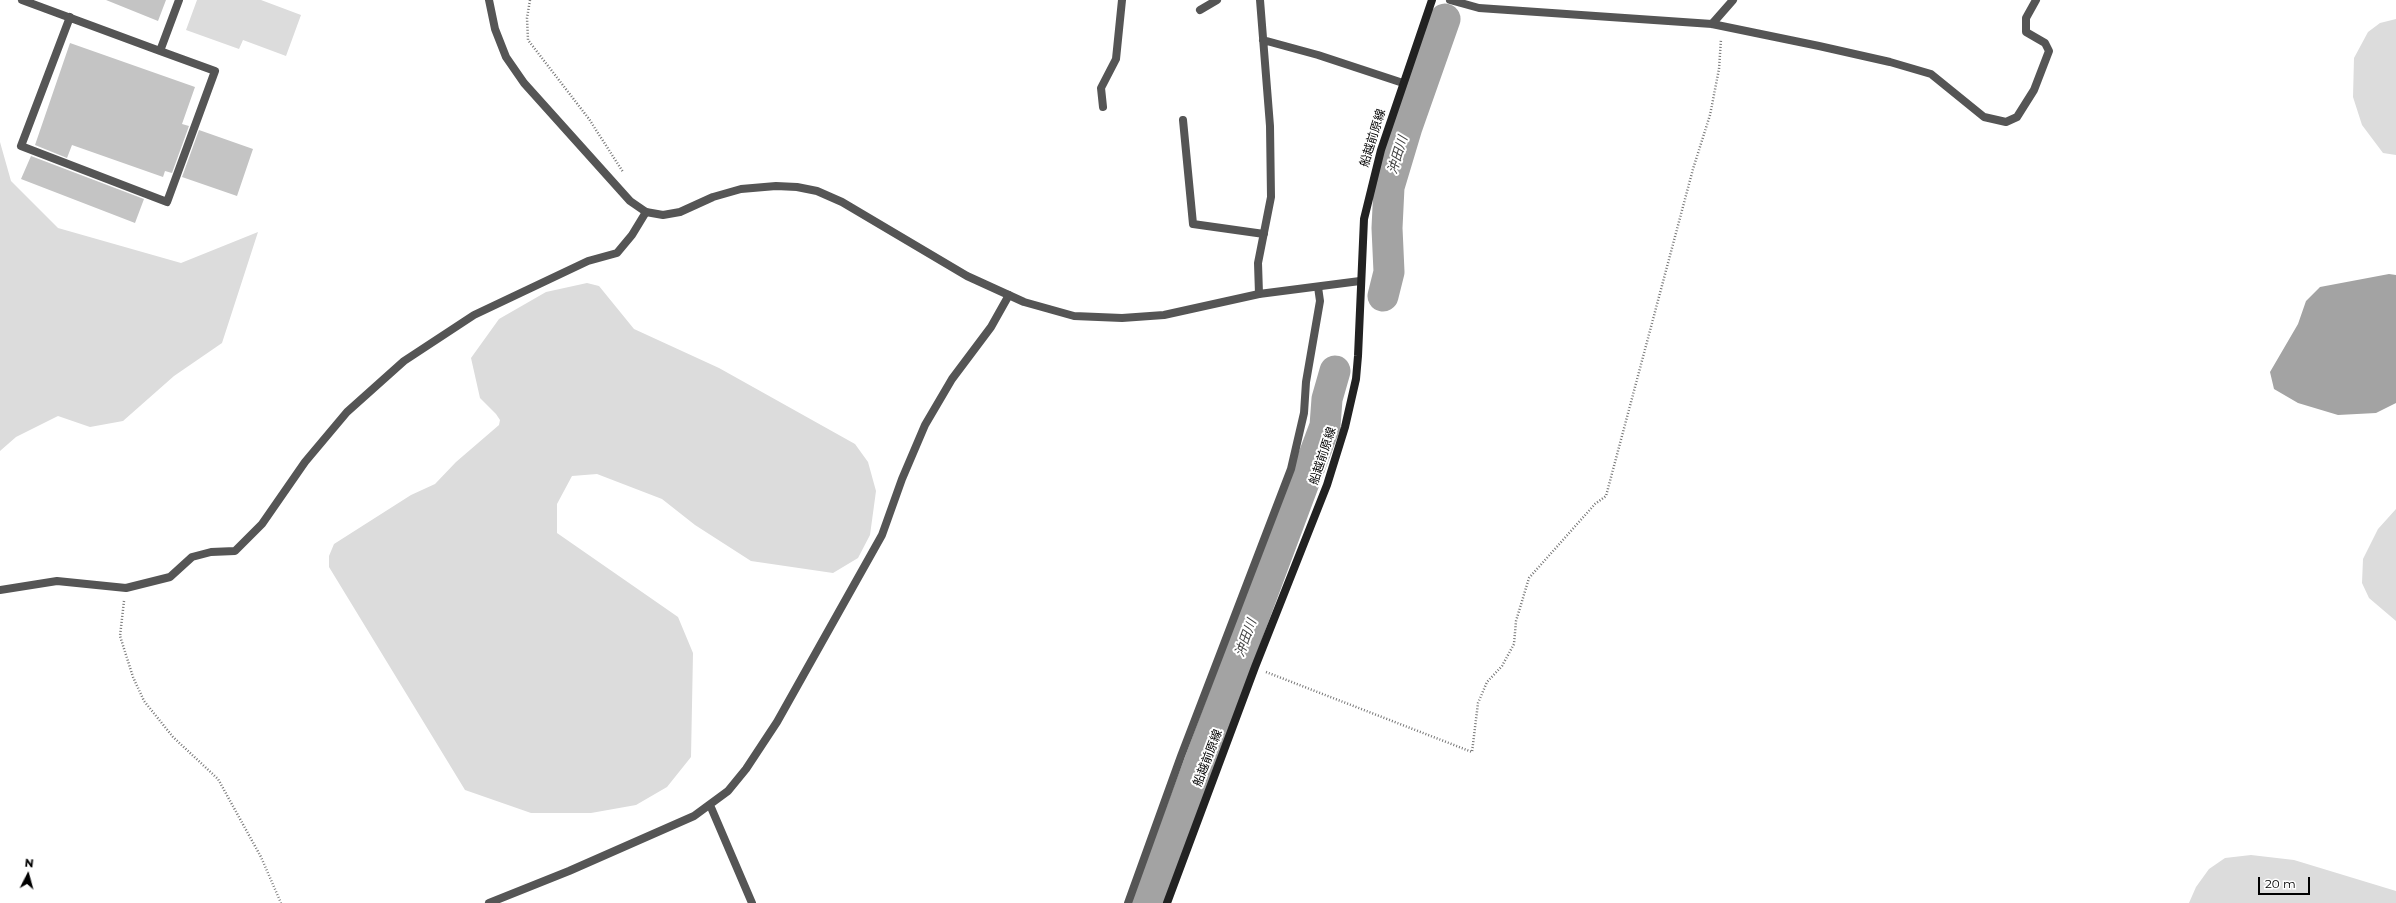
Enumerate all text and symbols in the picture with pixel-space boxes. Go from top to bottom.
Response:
street label: 船越前原線 [1357,107,1389,169]
water label: 沖田川 [1385,134,1411,176]
street label: 船越前原線 [1307,425,1339,487]
water label: 沖田川 [1232,617,1260,659]
street label: 船越前原線 [1191,727,1225,789]
north arrow [8,855,48,895]
text: N [24,856,34,870]
scale bar [2260,869,2312,895]
text: 20 m [2265,876,2296,891]

